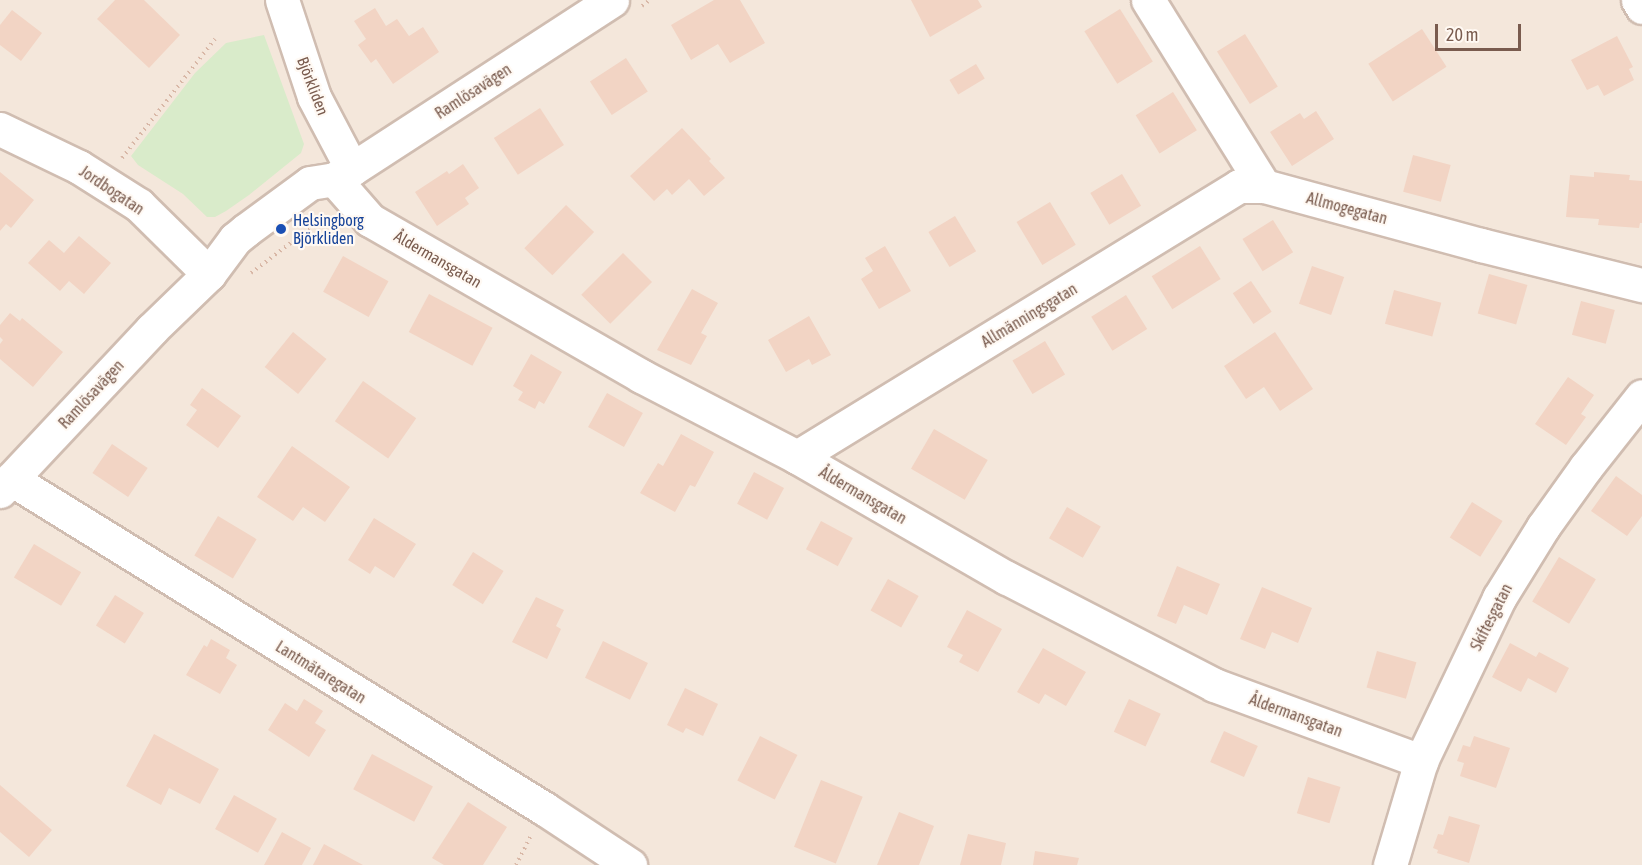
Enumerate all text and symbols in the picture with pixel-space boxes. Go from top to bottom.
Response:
scale bar [1438,12,1524,50]
text: 20 m [1446,24,1478,45]
street label: Björkliden [293,54,333,118]
street label: Ramlösavägen [431,59,515,123]
street label: Jordbogatan [76,161,148,219]
street label: Allmogegatan [1304,188,1390,228]
place label: Helsingborg Björkliden [293,210,364,248]
marker: Helsingborg Björkliden [274,222,288,236]
street label: Åldermansgatan [391,226,485,292]
street label: Allmänningsgatan [978,279,1080,351]
street label: Ramlösavägen [54,356,128,432]
street label: Åldermansgatan [816,462,910,528]
street label: Skiftesgatan [1466,580,1516,654]
street label: Lantmätaregatan [272,637,370,707]
street label: Åldermansgatan [1247,689,1345,741]

